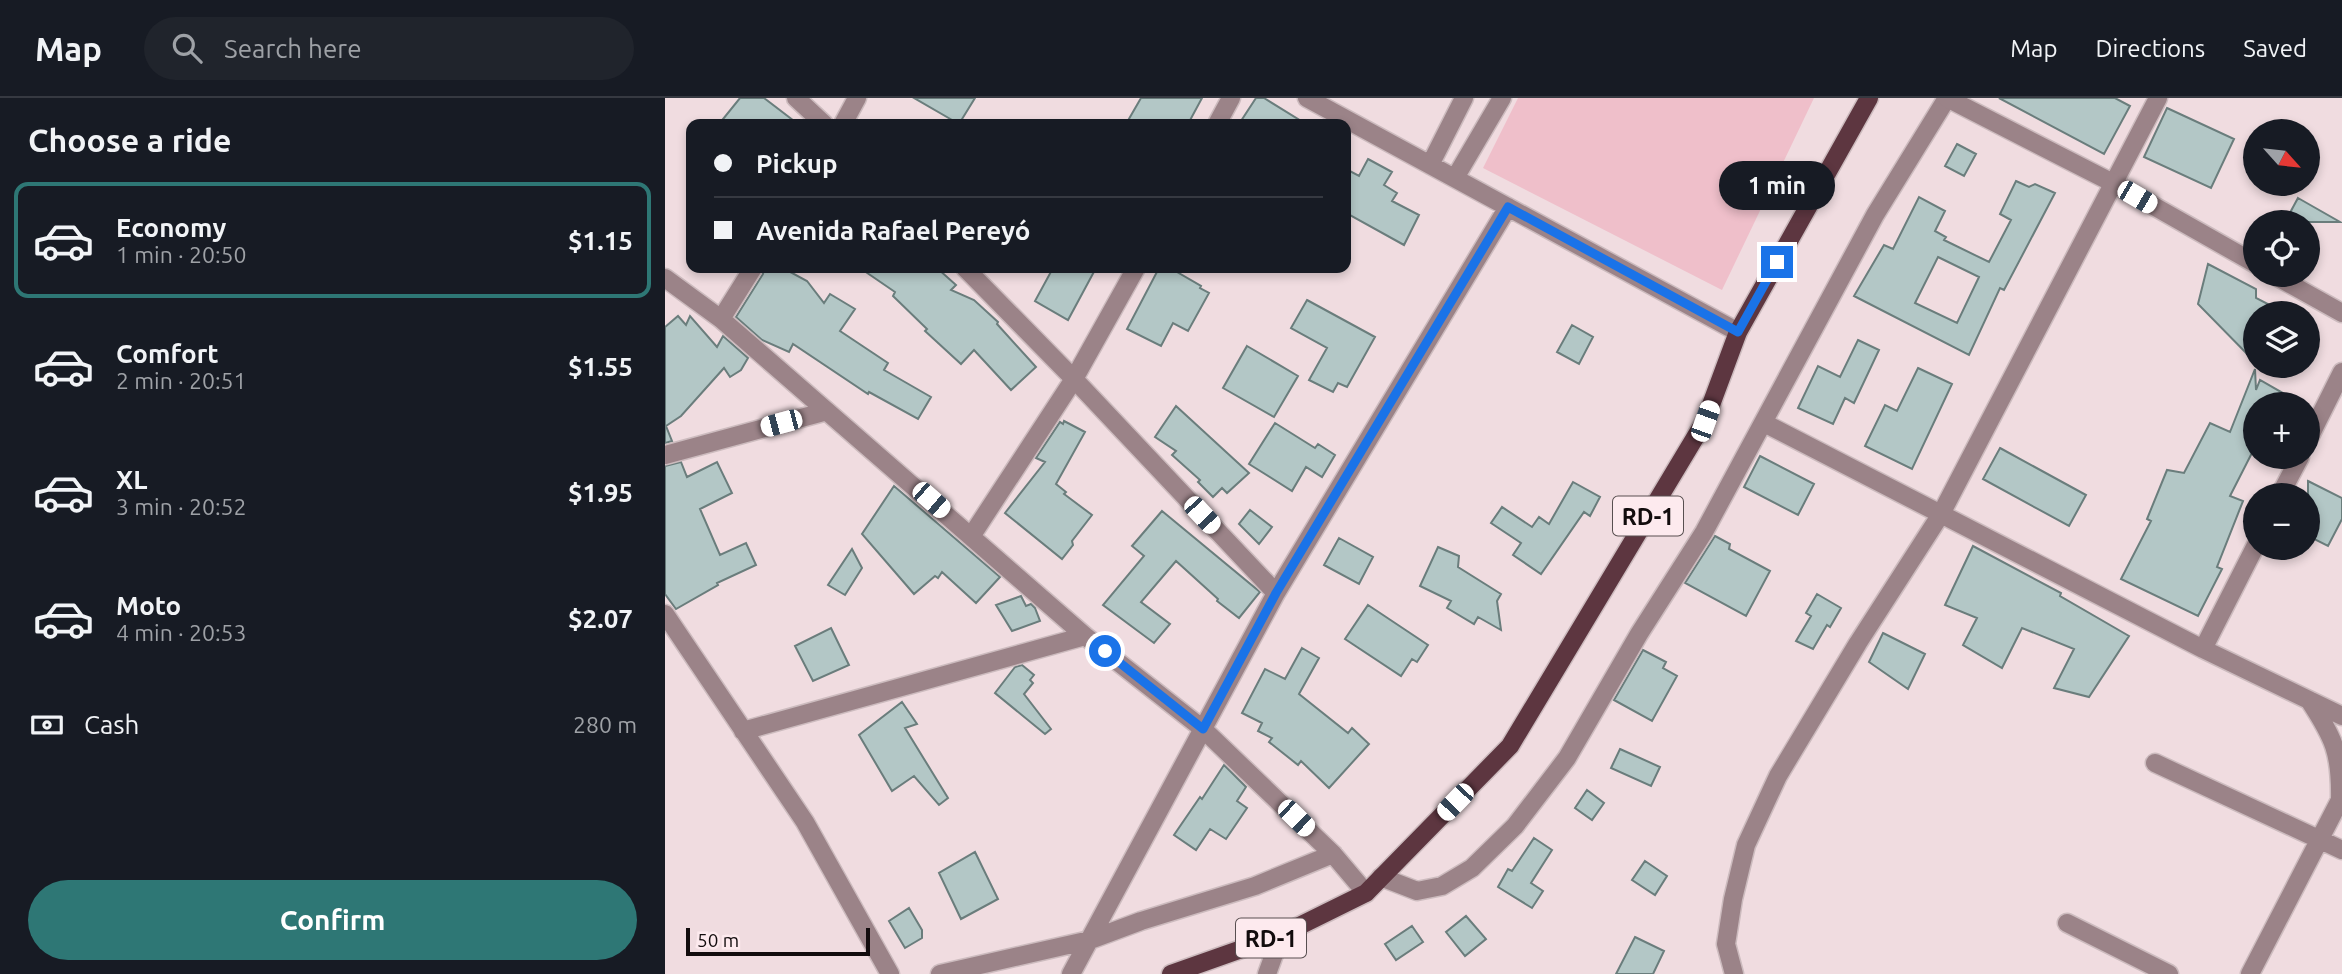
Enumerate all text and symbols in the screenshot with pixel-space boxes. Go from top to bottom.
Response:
search box [144,17,634,80]
icon: search [168,29,206,67]
text: Map [35,30,102,67]
text: Search here [224,34,362,63]
text: Map [2010,35,2057,62]
text: Directions [2095,35,2205,62]
text: Saved [2243,35,2307,62]
north arrow [2243,119,2321,196]
map controls [2243,119,2320,560]
text: Choose a ride [28,122,231,158]
text: Pickup [756,149,838,178]
callout: 1 min [1719,160,1835,209]
text: 1 min [1748,173,1806,198]
car [2114,177,2161,217]
icon: car [32,209,95,272]
button: locate [2243,210,2320,287]
text: Economy [116,213,226,242]
text: Avenida Rafael Pereyó [756,216,1030,245]
text: $1.15 [568,226,633,255]
text: 1 min · 20:50 [116,242,247,267]
route end [1761,246,1793,278]
button: layers [2243,301,2320,378]
icon: car [32,335,95,398]
text: Comfort [116,339,219,368]
text: $1.55 [568,352,633,381]
text: 2 min · 20:51 [116,368,247,393]
button: + [2243,392,2320,469]
car [1688,398,1723,444]
car [758,407,805,439]
icon: car [32,461,95,524]
text: XL [116,465,147,494]
text: $1.95 [568,478,633,507]
car [909,478,954,522]
button: − [2243,483,2320,560]
car [1180,492,1225,538]
text: 3 min · 20:52 [116,494,247,519]
road number: RD-1 [1613,496,1683,536]
icon: car [32,587,95,650]
text: Moto [116,591,181,620]
text: $2.07 [568,604,633,633]
text: 4 min · 20:53 [116,620,247,645]
route start [1089,635,1121,667]
icon: cash [28,706,66,744]
text: Cash [84,710,139,739]
text: 280 m [573,712,637,737]
car [1433,780,1478,824]
car [1274,796,1319,840]
button: Confirm [28,880,637,960]
road number: RD-1 [1236,918,1306,958]
scale bar [686,925,870,957]
text: 50 m [697,929,739,951]

